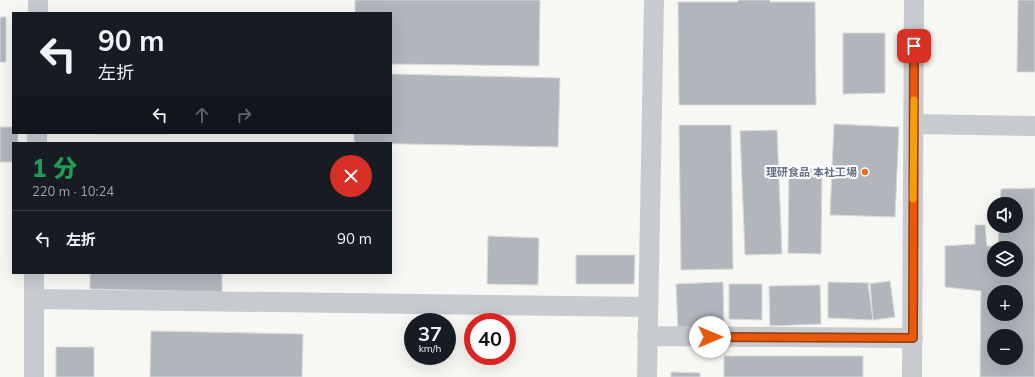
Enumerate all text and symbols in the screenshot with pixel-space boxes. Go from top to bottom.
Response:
text: 90 m [98,23,164,58]
icon: left [32,28,84,80]
pin [897,29,931,63]
icon: arrive [903,35,925,57]
text: 左折 [98,61,134,84]
icon: left [149,104,171,126]
icon: ahead [191,104,213,126]
icon: right [233,104,255,126]
text: 1 分 [32,153,77,183]
button: close [330,155,372,197]
place label: 理研食品 本社工場 [766,165,857,179]
marker: 理研食品 本社工場 [860,167,870,177]
text: 220 m · 10:24 [32,183,114,199]
map controls [987,197,1023,365]
button: sound [987,197,1023,233]
icon: left [32,228,54,250]
text: 90 m [337,229,372,248]
text: 左折 [66,230,96,249]
button: layers [987,241,1023,277]
button: + [987,285,1023,321]
speed limit sign: 40 [464,313,516,365]
position arrow [689,316,731,358]
text: 37 [418,321,442,346]
button: − [987,329,1023,365]
text: km/h [419,342,441,355]

